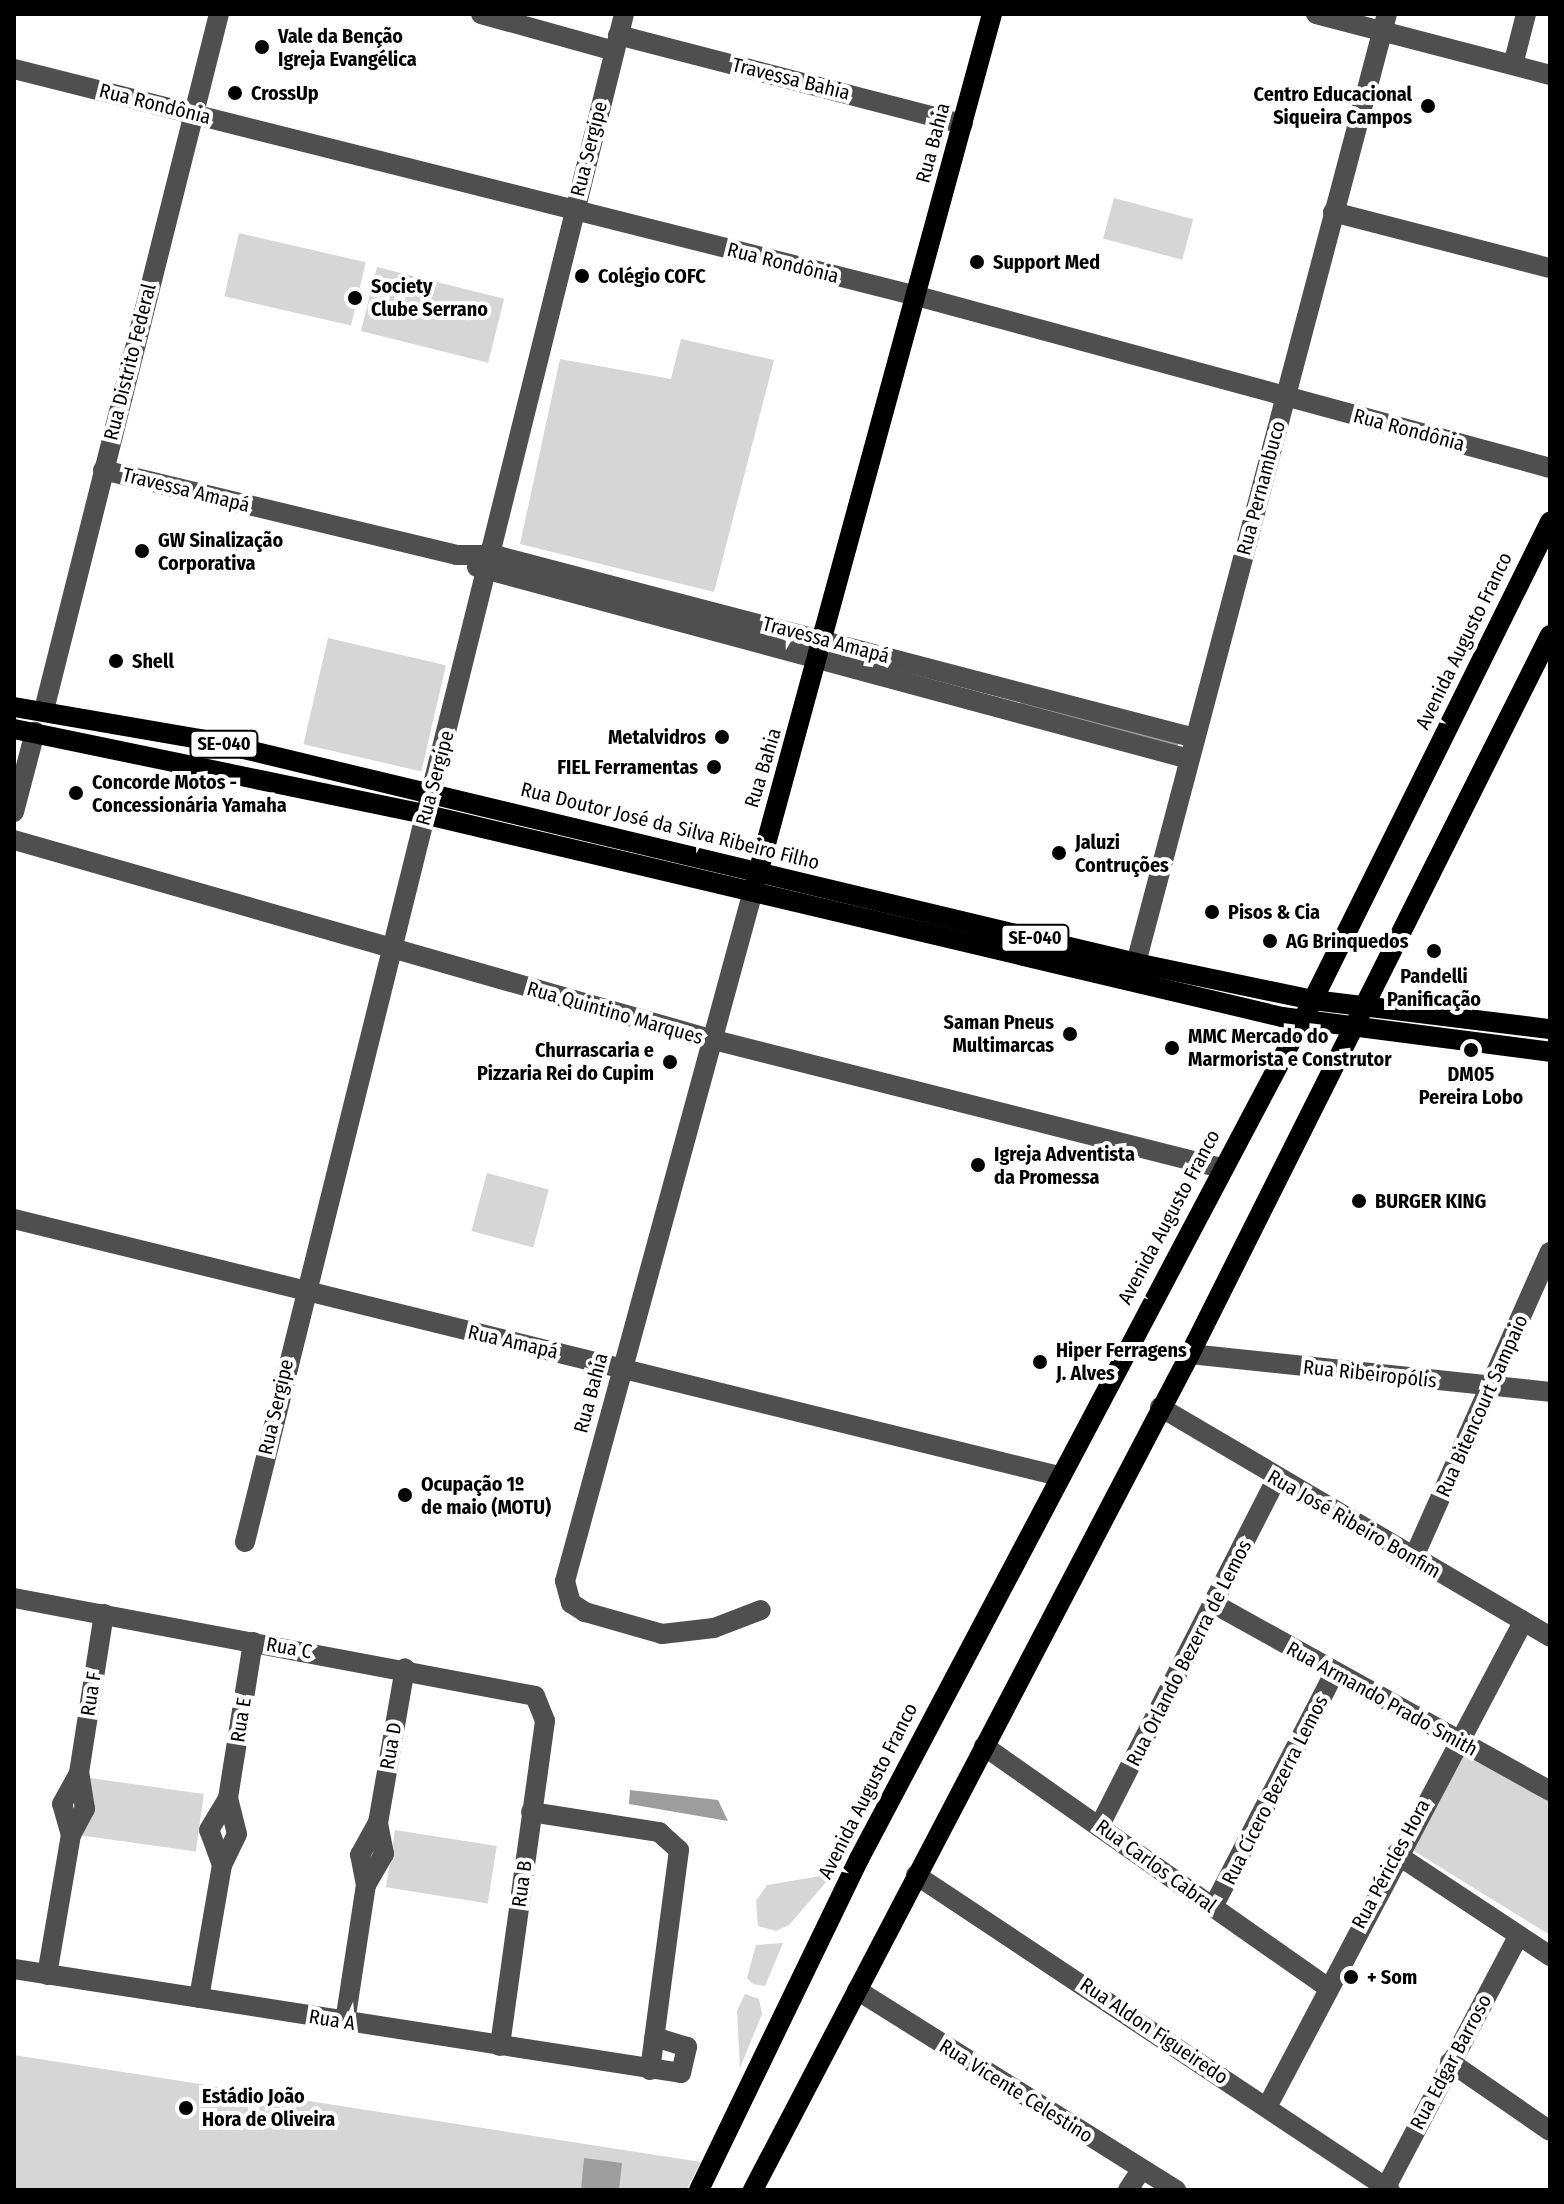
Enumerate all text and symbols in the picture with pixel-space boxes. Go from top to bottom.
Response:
place label: Vale da Benção Igreja Evangélica [278,24,417,71]
marker: Vale da Benção Igreja Evangélica [253,38,271,56]
street label: Travessa Bahia [730,53,852,105]
street label: Rua Rondônia [97,79,213,129]
place label: CrossUp [251,81,319,105]
place label: Centro Educacional Siqueira Campos [1254,82,1412,129]
marker: CrossUp [226,84,244,102]
marker: Centro Educacional Siqueira Campos [1419,97,1437,115]
street label: Rua Sergipe [566,99,612,199]
street label: Rua Bahia [911,100,955,186]
street label: Rua Rondônia [725,238,841,288]
place label: Support Med [993,250,1100,274]
marker: Support Med [968,253,986,271]
place label: Colégio COFC [598,264,706,288]
marker: Colégio COFC [573,267,591,285]
place label: Society Clube Serrano [371,274,488,321]
street label: Rua Distrito Federal [99,281,161,443]
marker: Society Clube Serrano [346,289,364,307]
street label: Rua Rondônia [1351,404,1467,456]
street label: Rua Pernambuco [1232,418,1290,558]
street label: Travessa Amapá [120,463,252,517]
place label: GW Sinalização Corporativa [158,528,283,575]
marker: GW Sinalização Corporativa [133,542,151,560]
street label: Avenida Augusto Franco [1411,549,1517,733]
street label: Travessa Amapá [760,612,892,668]
place label: Shell [132,649,174,673]
marker: Shell [107,652,125,670]
place label: Metalvidros [608,725,706,749]
street label: Rua Bahia [740,725,786,811]
street label: Rua Sergipe [411,728,459,828]
marker: Metalvidros [713,728,731,746]
road number: SE-040 [188,730,260,758]
place label: FIEL Ferramentas [557,755,698,779]
marker: FIEL Ferramentas [705,758,723,776]
place label: Concorde Motos - Concessionária Yamaha [92,770,287,817]
street label: Rua Doutor José da Silva Ribeiro Filho [518,777,822,875]
marker: Concorde Motos - Concessionária Yamaha [67,784,85,802]
place label: Jaluzi Contruções [1075,830,1169,877]
marker: Jaluzi Contruções [1050,844,1068,862]
place label: Pisos & Cia [1228,900,1320,924]
marker: Pisos & Cia [1203,903,1221,921]
road number: SE-040 [999,924,1071,952]
place label: AG Brinquedos [1286,929,1409,953]
marker: AG Brinquedos [1261,932,1279,950]
marker: Pandelli Panificação [1425,942,1443,960]
place label: Pandelli Panificação [1387,964,1481,1011]
street label: Rua Quintino Marques [524,976,706,1050]
place label: Saman Pneus Multimarcas [944,1010,1054,1057]
place label: MMC Mercado do Marmorista e Construtor [1188,1024,1392,1071]
marker: Saman Pneus Multimarcas [1061,1025,1079,1043]
place label: Churrascaria e Pizzaria Rei do Cupim [477,1038,654,1085]
marker: MMC Mercado do Marmorista e Construtor [1163,1039,1181,1057]
marker: DM05 Pereira Lobo [1462,1041,1480,1059]
marker: Churrascaria e Pizzaria Rei do Cupim [661,1053,679,1071]
place label: DM05 Pereira Lobo [1419,1062,1523,1109]
street label: Avenida Augusto Franco [1113,1126,1225,1308]
place label: Igreja Adventista da Promessa [994,1142,1135,1189]
marker: Igreja Adventista da Promessa [969,1156,987,1174]
place label: BURGER KING [1375,1189,1486,1213]
marker: BURGER KING [1350,1192,1368,1210]
street label: Rua Bitencourt Sampaio [1431,1311,1533,1501]
street label: Rua Amapá [466,1320,560,1364]
place label: Hiper Ferragens J. Alves [1056,1338,1187,1385]
street label: Rua Bahia [569,1350,613,1436]
marker: Hiper Ferragens J. Alves [1031,1353,1049,1371]
street label: Rua Ribeiropólis [1302,1355,1438,1393]
street label: Rua Sergipe [253,1357,299,1457]
street label: Rua José Ribeiro Bonfim [1263,1465,1445,1583]
place label: Ocupação 1º de maio (MOTU) [421,1472,551,1519]
marker: Ocupação 1º de maio (MOTU) [396,1486,414,1504]
street label: Rua Orlando Bezerra de Lemos [1121,1536,1257,1770]
street label: Rua C [264,1632,314,1664]
street label: Rua Armando Prado Smith [1282,1636,1482,1762]
street label: Rua F [76,1670,106,1718]
street label: Rua Cícero Bezerra Lemos [1217,1691,1333,1889]
street label: Rua E [226,1696,256,1744]
street label: Avenida Augusto Franco [813,1699,923,1883]
street label: Rua D [375,1721,407,1771]
street label: Rua Péricles Hora [1347,1795,1435,1933]
street label: Rua Carlos Cabral [1091,1814,1221,1918]
street label: Rua B [507,1859,537,1909]
place label: + Som [1367,1965,1417,1989]
marker: + Som [1342,1968,1360,1986]
street label: Rua Aldon Figueiredo [1075,1973,1233,2089]
street label: Rua Edgar Barroso [1405,1990,1497,2134]
street label: Rua A [307,2005,357,2035]
street label: Rua Vicente Celestino [935,2034,1097,2148]
place label: Estádio João Hora de Oliveira [202,2084,335,2131]
marker: Estádio João Hora de Oliveira [177,2099,195,2117]

